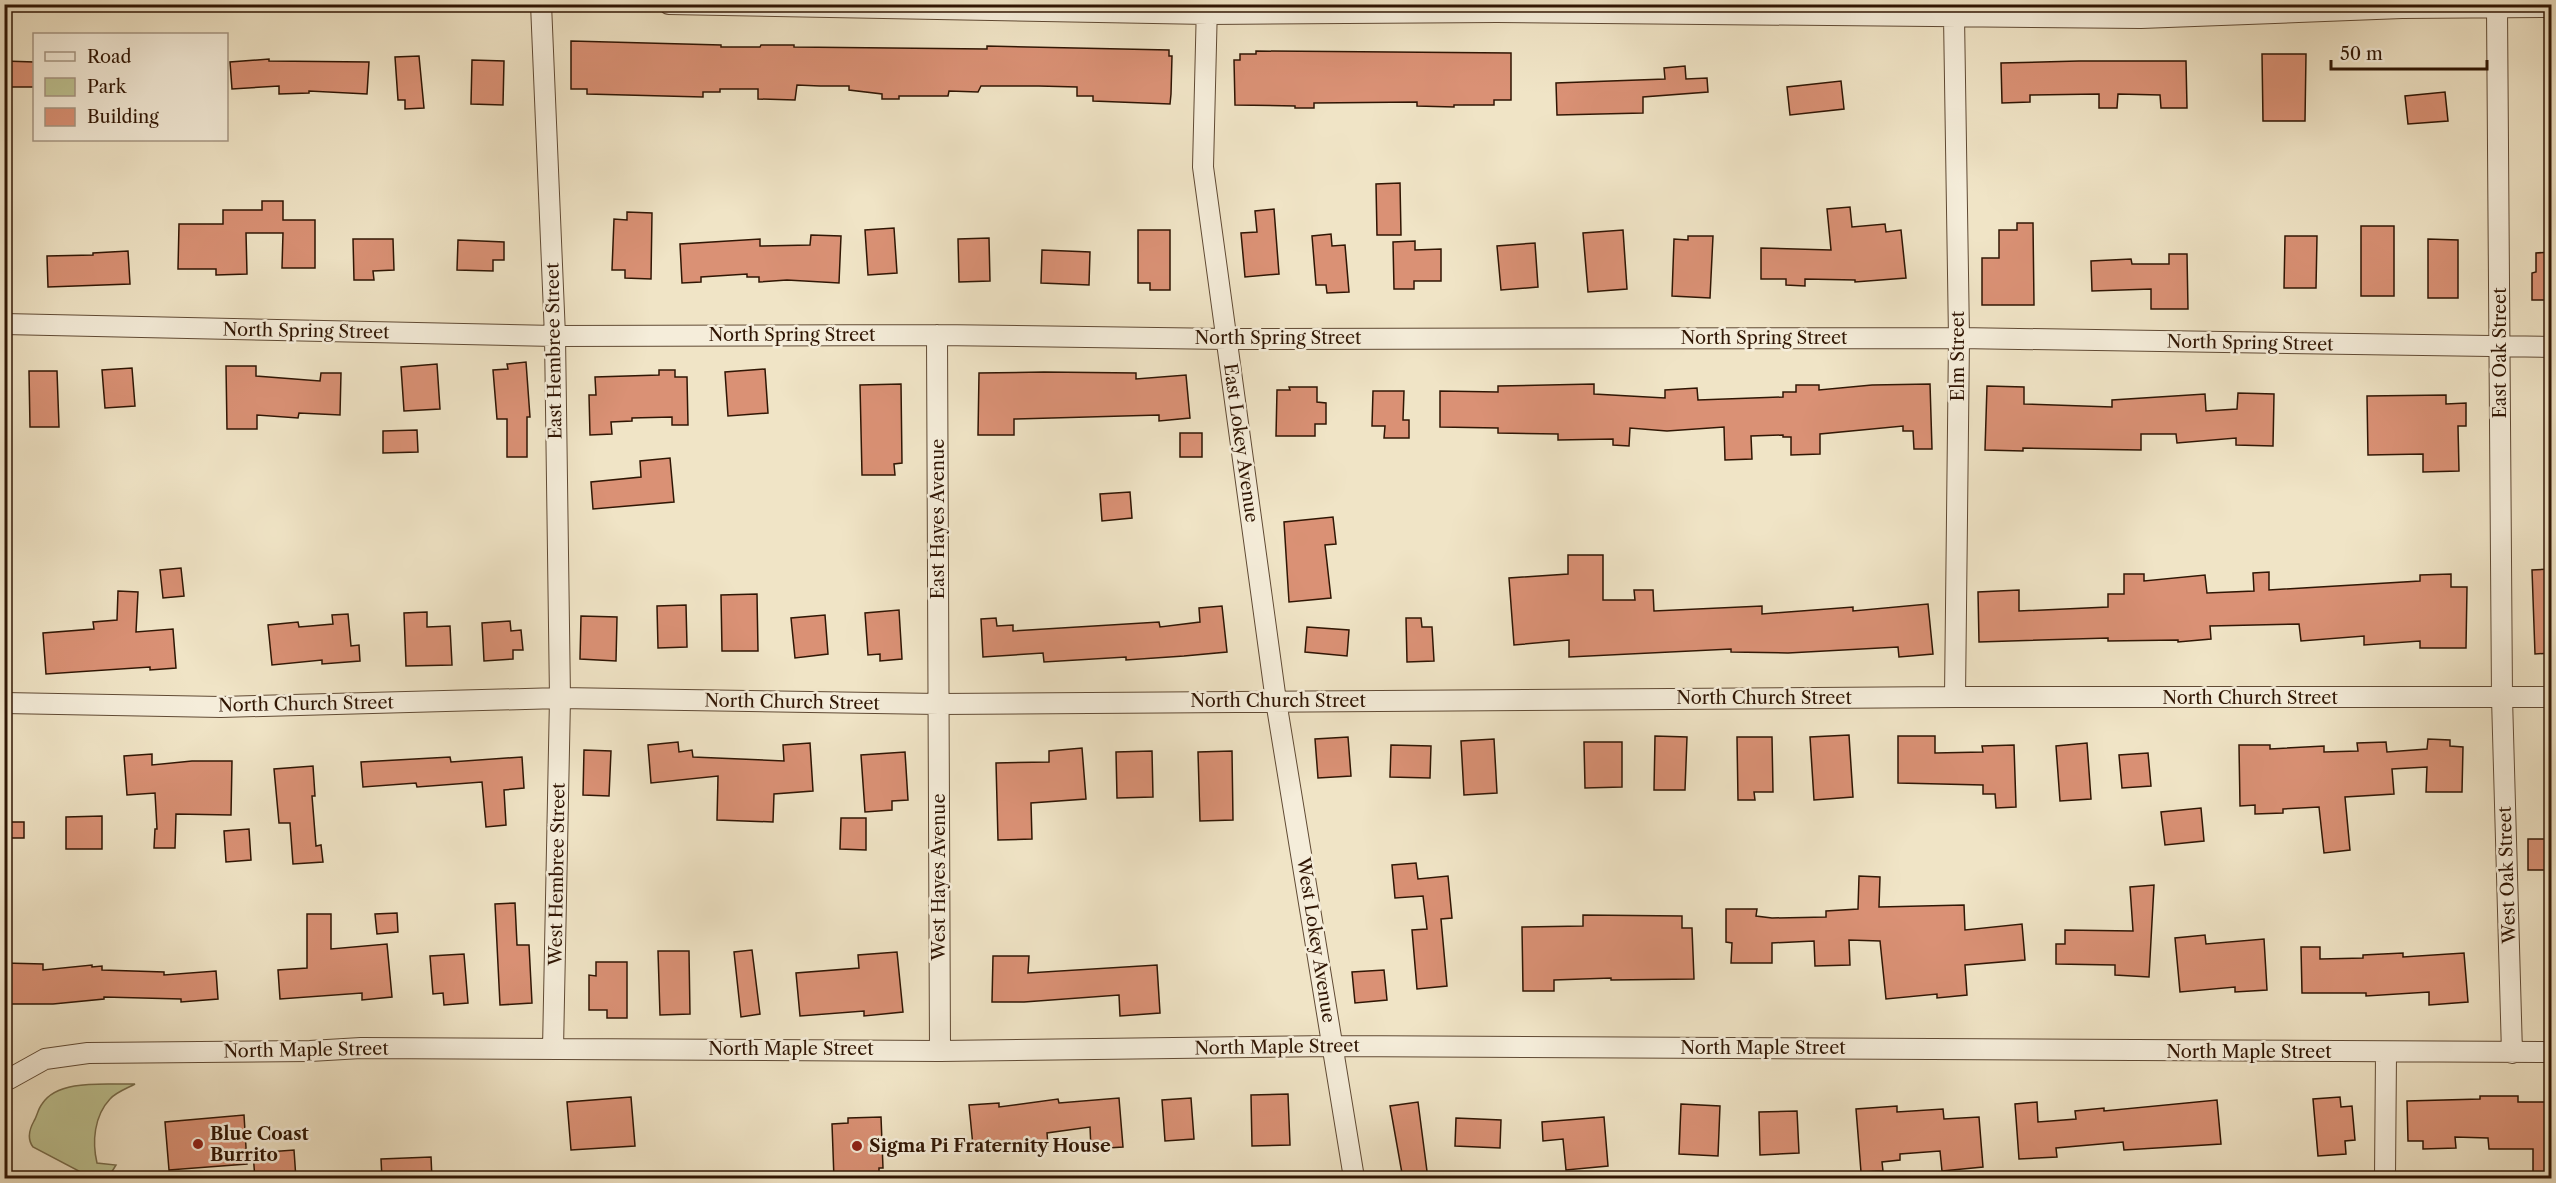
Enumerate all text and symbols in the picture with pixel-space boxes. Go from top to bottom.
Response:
legend [33,33,228,141]
scale bar [2331,33,2487,71]
text: 50 m [2340,43,2383,65]
text: Road [87,46,132,68]
text: Park [87,76,128,98]
text: Building [87,106,159,128]
street label: East Hembree Street [541,262,567,440]
street label: East Oak Street [2489,287,2511,419]
street label: Elm Street [1947,310,1969,401]
street label: North Spring Street [222,319,390,343]
street label: North Spring Street [709,324,876,346]
street label: North Spring Street [1195,327,1362,349]
street label: North Spring Street [1681,327,1848,349]
street label: North Spring Street [2166,331,2334,355]
street label: East Lokey Avenue [1219,362,1263,524]
street label: East Hayes Avenue [927,439,949,599]
street label: North Church Street [1676,687,1852,709]
street label: North Church Street [2162,687,2338,709]
street label: North Church Street [704,689,881,715]
street label: North Church Street [1190,690,1366,712]
street label: North Church Street [218,691,395,717]
street label: West Hembree Street [544,782,570,967]
street label: West Hayes Avenue [928,794,950,961]
street label: West Oak Street [2494,805,2520,945]
street label: West Lokey Avenue [1292,855,1340,1024]
street label: North Maple Street [1194,1035,1360,1059]
street label: North Maple Street [1680,1037,1846,1059]
street label: North Maple Street [223,1038,389,1062]
street label: North Maple Street [708,1038,874,1060]
street label: North Maple Street [2166,1041,2332,1063]
place label: Blue Coast Burrito [210,1123,309,1166]
place label: Sigma Pi Fraternity House [869,1135,1111,1157]
marker: Blue Coast Burrito [191,1137,205,1151]
marker: Sigma Pi Fraternity House [850,1139,864,1153]

